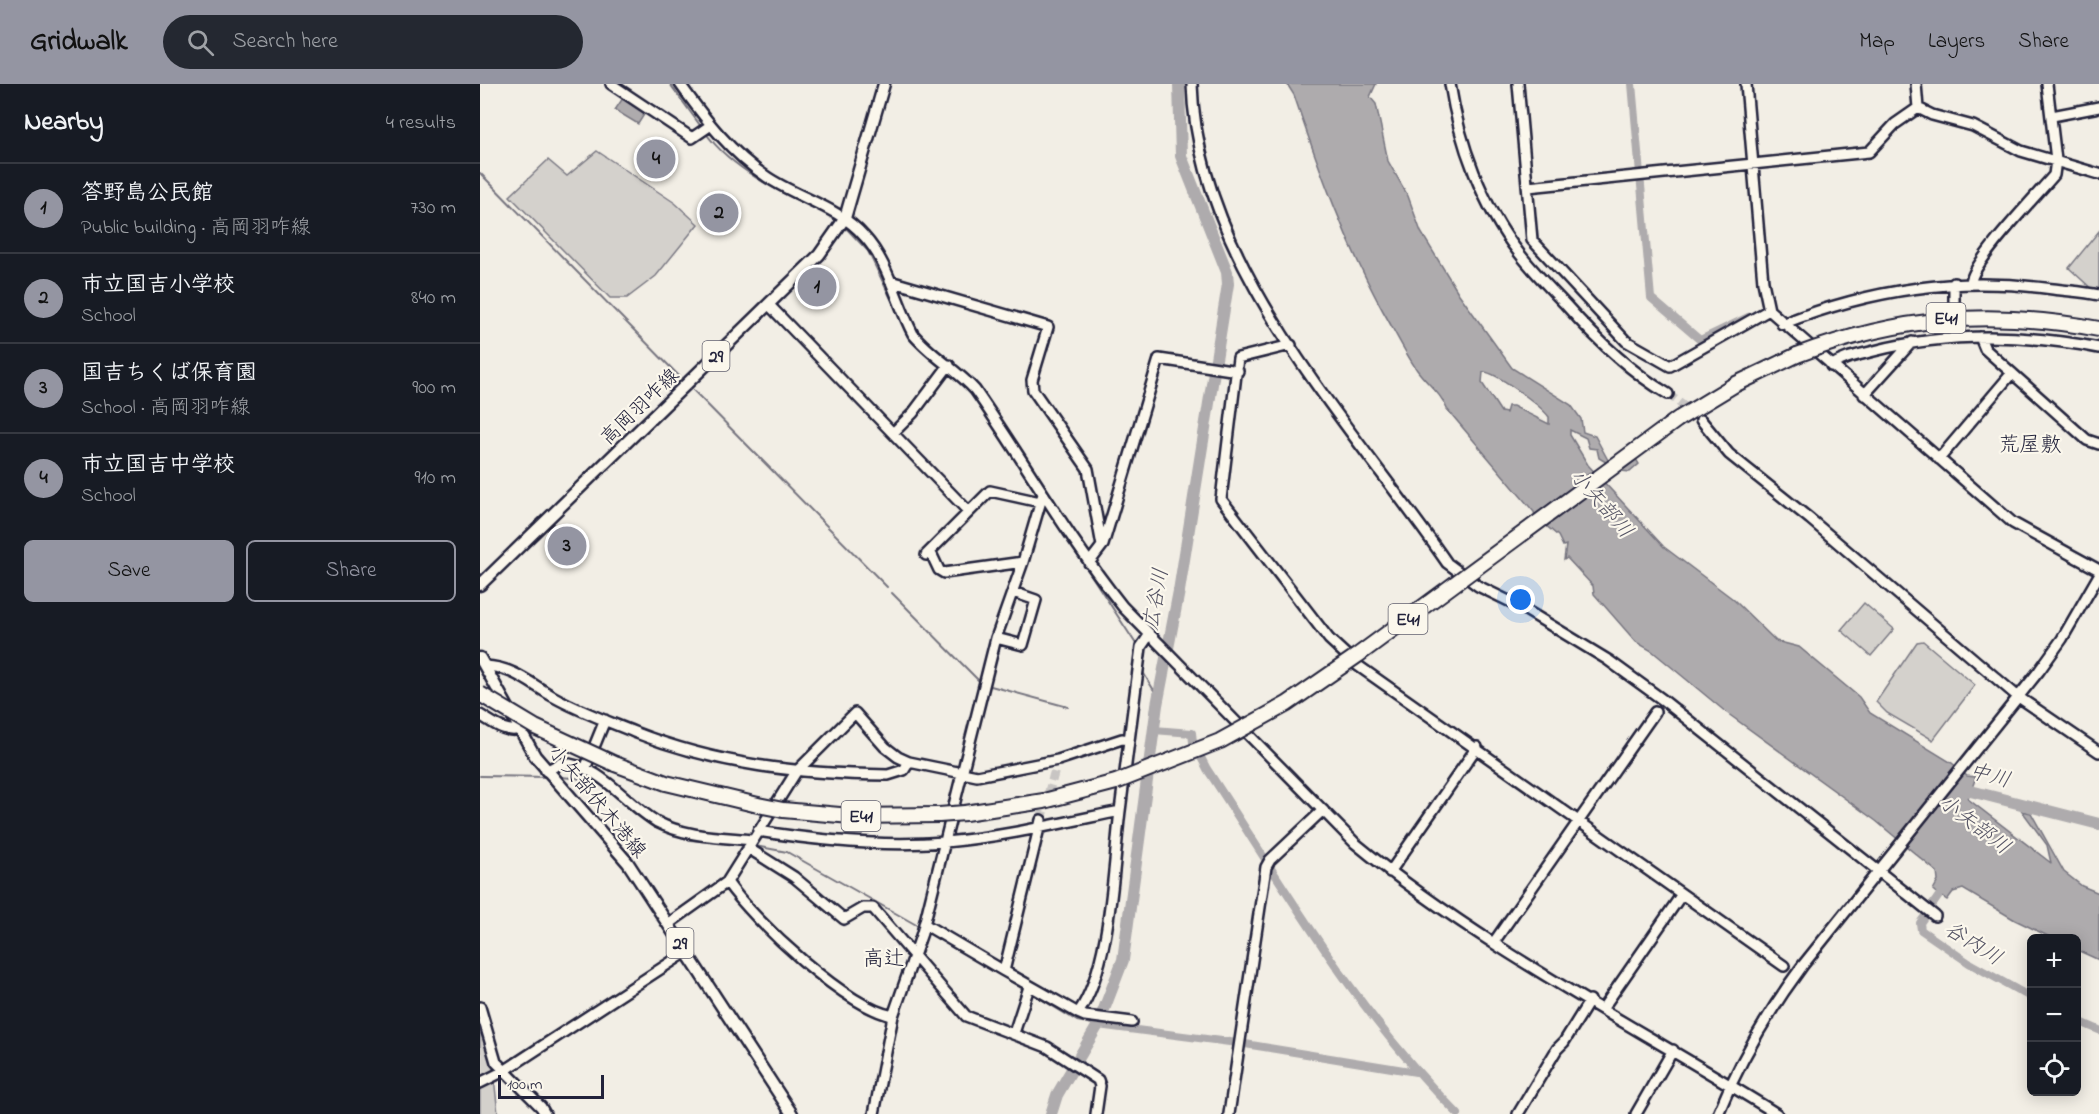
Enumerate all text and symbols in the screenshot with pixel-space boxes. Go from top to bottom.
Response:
search box [163,15,583,69]
text: Gridwalk [30,22,127,63]
icon: search [184,26,217,59]
text: Search here [232,26,338,58]
text: Map [1859,27,1895,57]
text: Layers [1928,27,1985,57]
text: Share [2018,27,2069,57]
text: Nearby [24,104,103,142]
text: 4 results [386,109,456,138]
pin: 4 [636,136,675,182]
text: 答野島公民館 [81,178,213,210]
pin: 2 [700,190,738,236]
text: 1 [40,194,47,223]
text: 730 m [410,194,456,223]
text: Public building · 高岡羽咋線 [81,214,310,243]
pin: 1 [798,264,836,310]
text: 市立国吉小学校 [81,270,235,302]
text: 2 [39,284,48,313]
text: 840 m [411,284,456,313]
text: School [81,302,136,331]
road number: E41 [1926,303,1966,333]
road number: 29 [702,341,730,371]
text: 国吉ちくば保育園 [81,358,257,390]
street label: 高岡羽咋線 [595,363,687,453]
text: 3 [39,374,48,403]
text: 900 m [412,374,456,403]
text: School · 高岡羽咋線 [81,394,250,423]
district label: 荒屋敷 [1999,431,2062,461]
text: 市立国吉中学校 [81,450,235,482]
water label: 小矢部川 [1562,463,1639,546]
text: 4 [39,464,48,493]
text: 910 m [414,464,456,493]
text: School [81,482,136,511]
pin: 3 [548,524,586,568]
button: Save [24,540,234,602]
button: Share [246,540,456,602]
water label: 広谷川 [1137,566,1177,633]
your location [1506,585,1535,614]
road number: E41 [1388,604,1428,634]
street label: 小矢部伏木港線 [540,740,652,866]
water label: 中川 [1965,757,2014,797]
water label: 小矢部川 [1931,788,2016,863]
road number: E41 [842,801,880,831]
water label: 谷内川 [1938,915,2008,974]
road number: 29 [666,928,694,958]
map controls [2027,934,2081,1096]
button: + [2027,934,2081,988]
district label: 高辻 [863,945,905,975]
button: − [2027,988,2081,1042]
button: locate [2027,1042,2081,1096]
scale bar [498,1072,604,1100]
text: 100 m [507,1073,542,1097]

